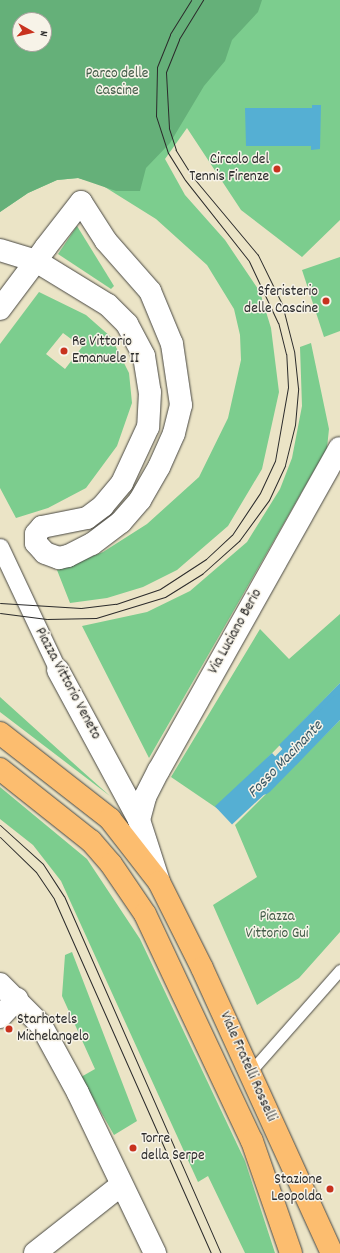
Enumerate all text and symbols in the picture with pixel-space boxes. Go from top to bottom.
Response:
north arrow [12,12,52,52]
text: N [35,30,51,37]
park label: Parco delle Cascine [86,65,148,100]
place label: Circolo del Tennis Firenze [189,151,269,186]
marker: Circolo del Tennis Firenze [272,164,282,174]
place label: Sferisterio delle Cascine [244,283,318,318]
marker: Sferisterio delle Cascine [321,296,331,306]
place label: Re Vittorio Emanuele II [72,333,139,368]
marker: Re Vittorio Emanuele II [59,346,69,356]
street label: Via Luciano Berio [205,586,267,678]
street label: Piazza Vittorio Veneto [30,625,104,743]
water label: Fosso Macinante [244,717,328,803]
park label: Piazza Vittorio Gui [246,908,308,943]
street label: Viale Fratelli Rosselli [215,1009,279,1125]
place label: Starhotels Michelangelo [17,1011,89,1046]
marker: Starhotels Michelangelo [4,1024,14,1034]
place label: Torre della Serpe [141,1130,205,1165]
marker: Torre della Serpe [128,1143,138,1153]
place label: Stazione Leopolda [271,1171,322,1206]
marker: Stazione Leopolda [325,1184,335,1194]

